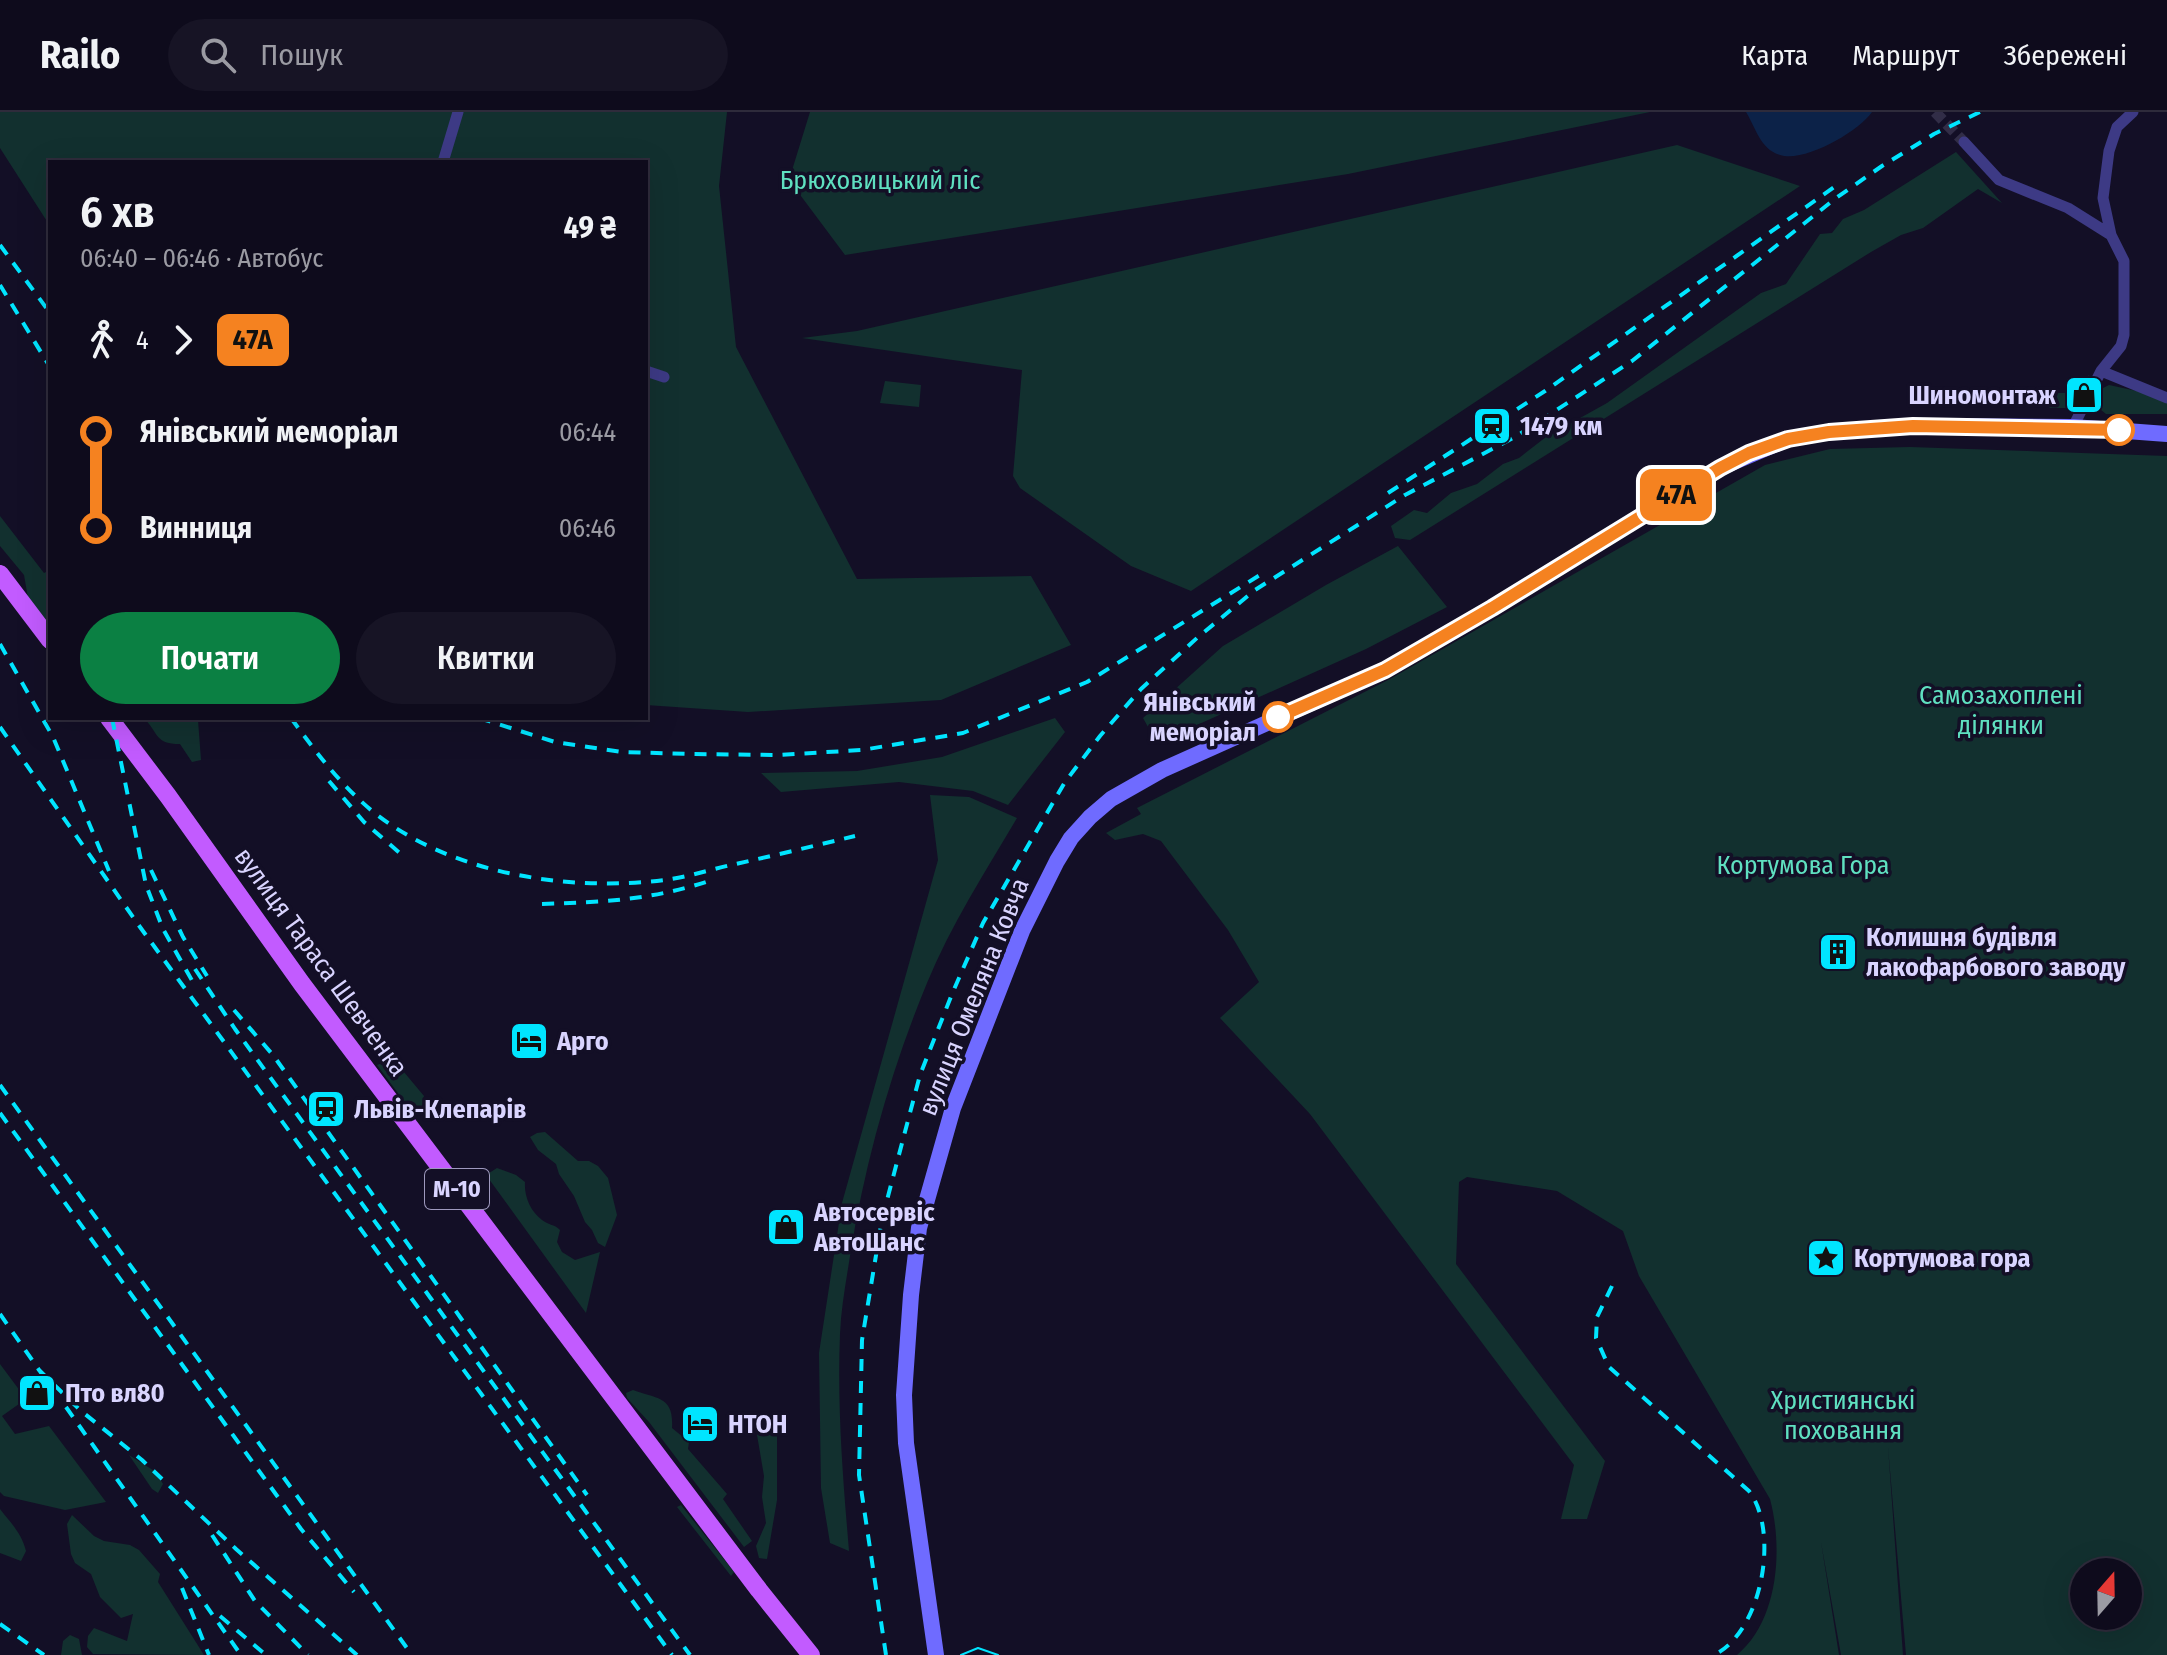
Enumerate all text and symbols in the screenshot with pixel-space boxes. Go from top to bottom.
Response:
search box [168,19,728,91]
text: Railo [40,32,120,78]
icon: search [196,33,240,77]
text: Пошук [260,37,343,73]
text: Карта [1741,39,1808,72]
text: Маршрут [1852,39,1959,72]
text: Збережені [2003,39,2127,72]
park label: Брюховицький ліс [780,165,980,196]
text: 6 хв [80,186,155,239]
text: 49 ₴ [564,210,616,246]
text: 06:40 – 06:46 · Автобус [80,243,323,274]
icon: walk [80,318,124,362]
icon: forward [161,318,205,362]
text: 47А [233,323,273,356]
text: 4 [136,325,149,356]
shop icon: Шиномонтаж [2063,374,2105,416]
place label: Шиномонтаж [1908,380,2056,411]
station icon: 1479 км [1471,405,1513,447]
place label: 1479 км [1520,411,1603,442]
text: Янівський меморіал [140,414,398,450]
unlabelled marker [2104,415,2134,445]
text: 06:44 [559,417,616,448]
line badge: 47А [1630,469,1722,521]
text: 47А [1656,478,1696,511]
text: Винниця [140,510,252,546]
text: 06:46 [559,513,616,544]
button: Почати [80,612,340,704]
button: Квитки [356,612,616,704]
park label: Самозахоплені ділянки [1919,680,2083,741]
place label: Янівський меморіал [1144,687,1256,748]
marker: Янівський меморіал [1263,702,1293,732]
street label: вулиця Тараса Шевченка [228,842,414,1082]
park label: Кортумова Гора [1716,850,1890,881]
street label: вулиця Омеляна Ковча [912,874,1036,1120]
place label: Колишня будівля лакофарбового заводу [1866,922,2126,983]
building icon: Колишня будівля лакофарбового заводу [1817,931,1859,973]
hotel icon: Арго [508,1020,550,1062]
place label: Арго [556,1026,609,1057]
station icon: Львів-Клепарів [305,1088,347,1130]
place label: Львів-Клепарів [354,1094,526,1125]
road number: М-10 [425,1169,489,1209]
place label: Автосервіс АвтоШанс [813,1197,935,1258]
shop icon: Автосервіс АвтоШанс [765,1206,807,1248]
place icon: Кортумова гора [1805,1237,1847,1279]
place label: Кортумова гора [1854,1243,2031,1274]
shop icon: Пто вл80 [16,1372,58,1414]
place label: Пто вл80 [65,1378,165,1409]
park label: Християнські поховання [1771,1385,1915,1446]
hotel icon: НТОН [679,1403,721,1445]
place label: НТОН [728,1409,788,1440]
north arrow [2070,1558,2142,1630]
map controls [2070,1558,2142,1630]

